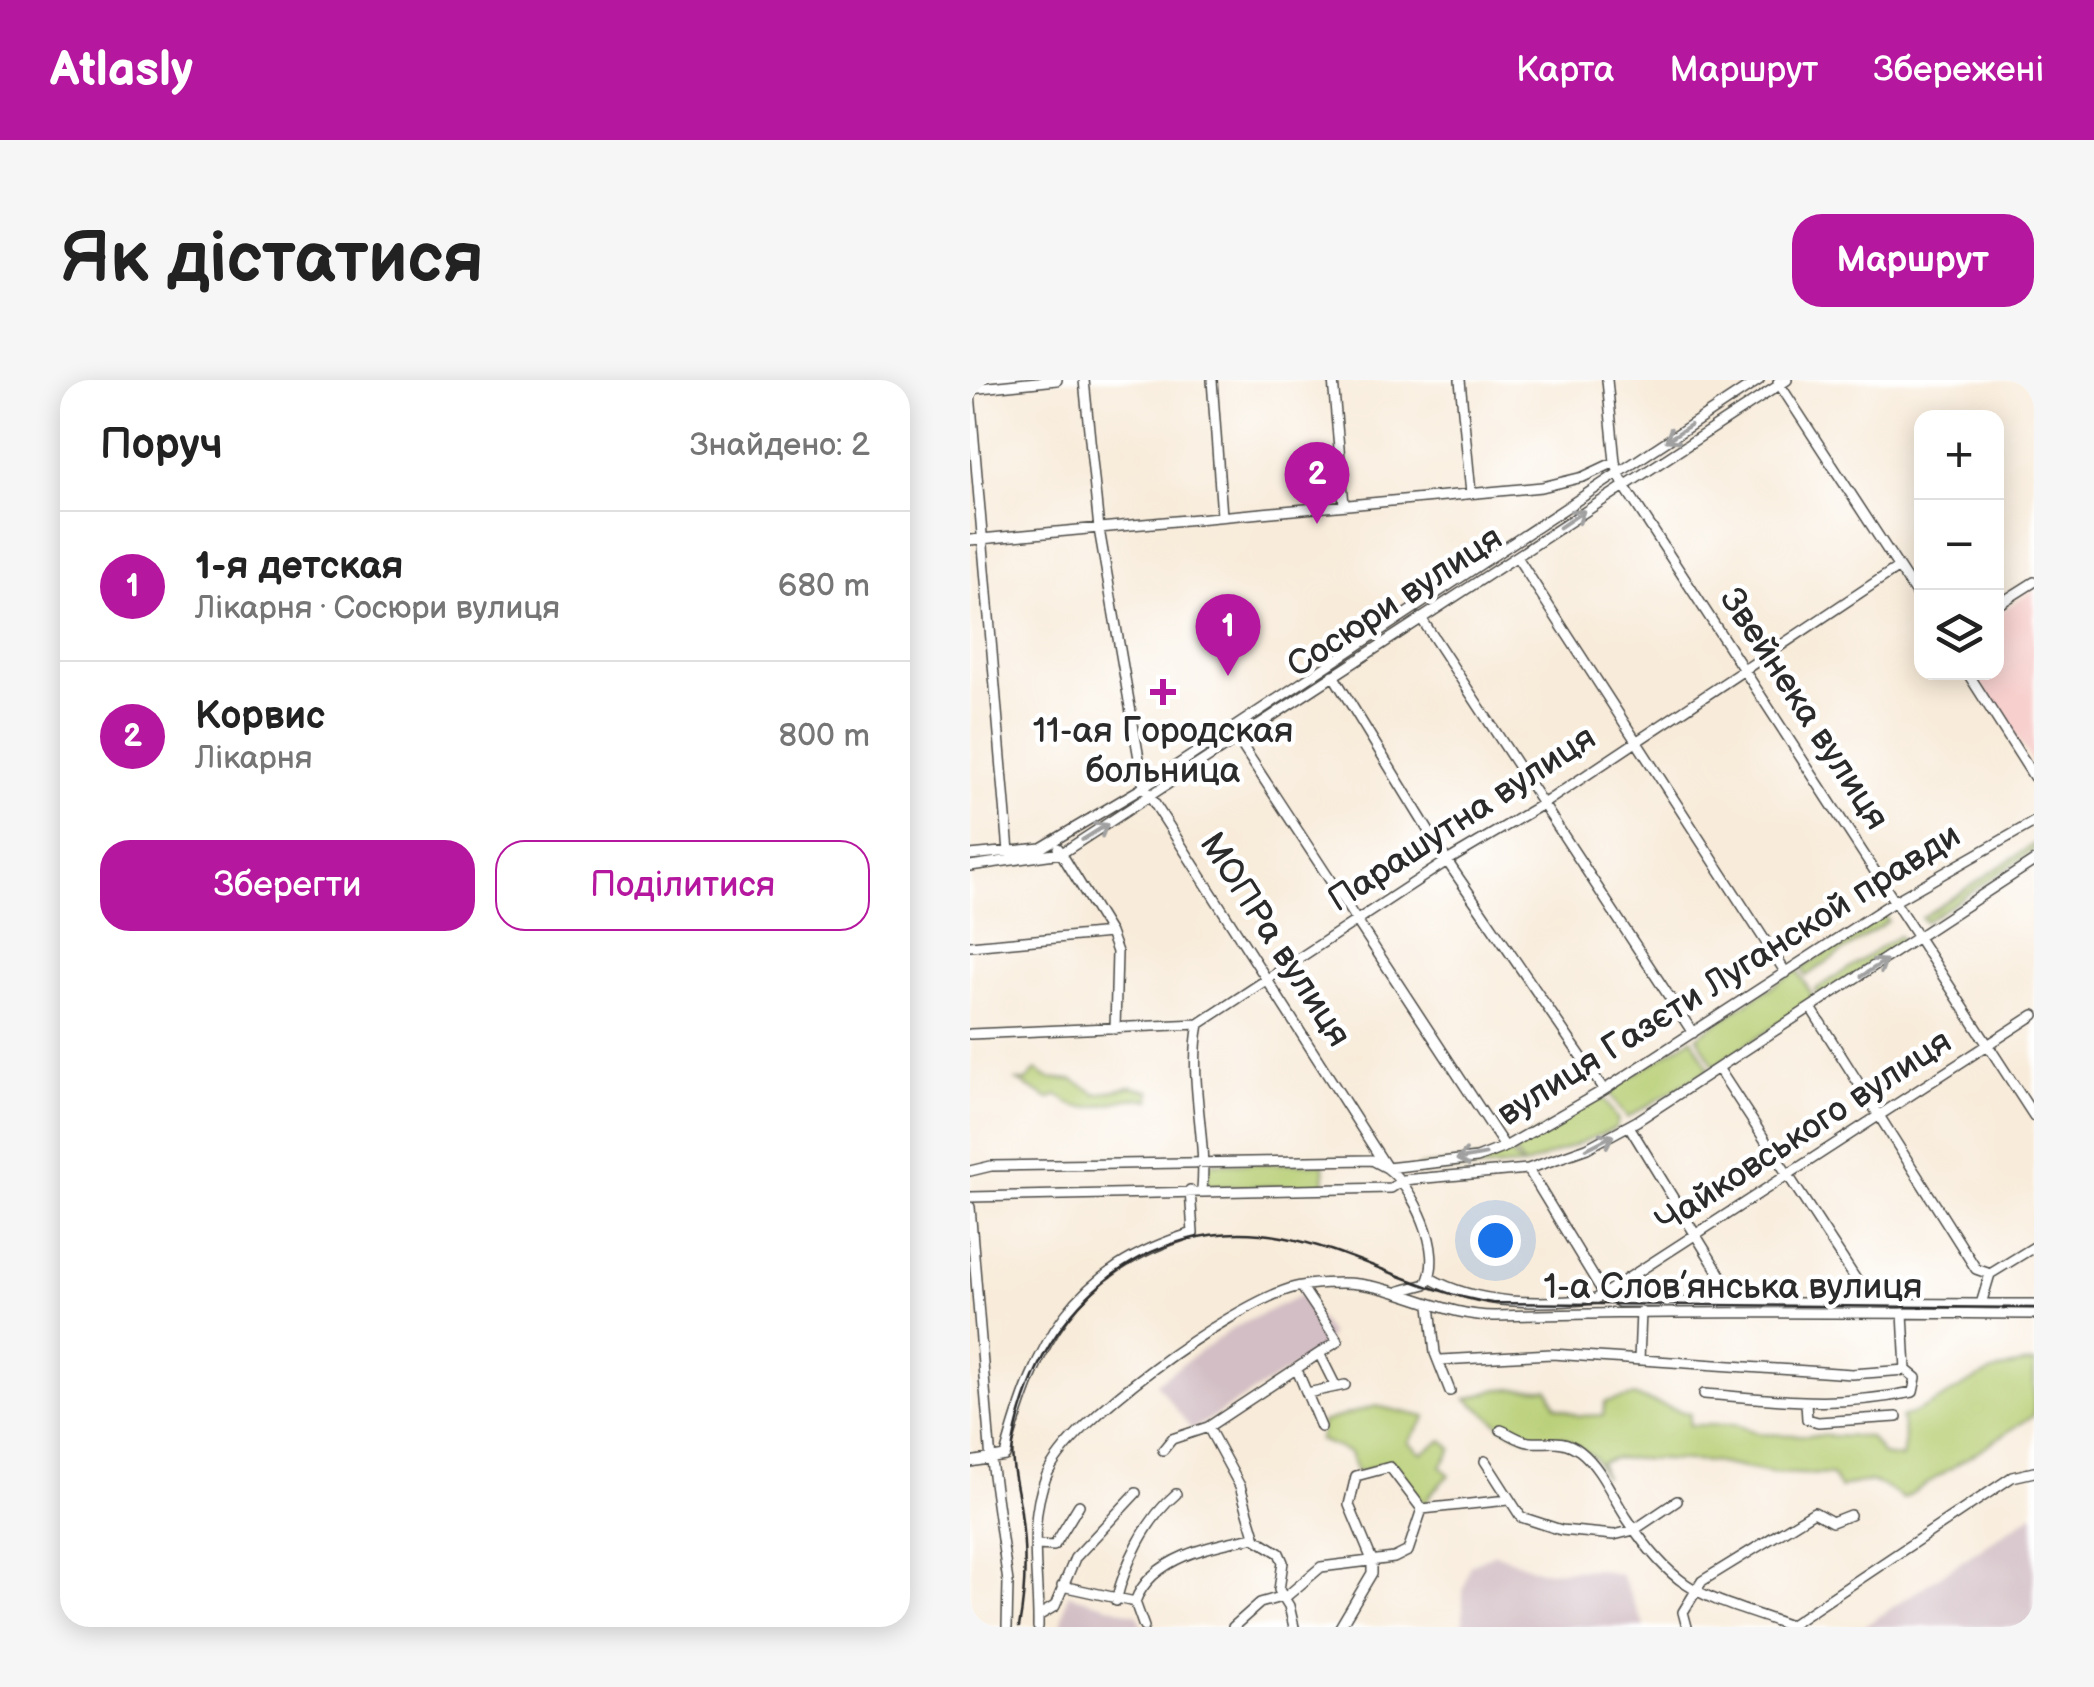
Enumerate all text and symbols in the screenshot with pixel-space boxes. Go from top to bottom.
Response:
text: Atlasly [50,42,193,99]
text: Карта [1516,49,1614,92]
text: Маршрут [1669,49,1818,92]
text: Збережені [1873,49,2044,92]
button: Маршрут [1792,214,2034,307]
text: Як дістатися [60,218,484,302]
map controls [1914,410,2004,680]
button: + [1914,410,2004,500]
text: Поруч [100,420,223,471]
one-way arrow [1664,423,1693,444]
text: Знайдено: 2 [690,426,870,465]
pin: 2 [1284,442,1350,524]
button: − [1914,500,2004,590]
one-way arrow [1557,509,1585,530]
street label: Сосюри вулиця [1279,516,1511,688]
text: 1-я детская [195,544,403,589]
text: 1 [126,567,139,606]
text: 680 m [778,567,870,606]
street label: Звейнека вулиця [1710,580,1898,838]
text: Лікарня · Сосюри вулиця [195,589,560,628]
button: layers [1914,590,2004,680]
pin: 1 [1196,594,1260,676]
marker: 11-ая Городская больница [1150,679,1176,705]
text: Корвис [195,694,325,739]
place label: 11-ая Городская больница [1033,710,1293,793]
street label: Парашутна вулиця [1320,716,1604,922]
text: 2 [123,717,142,756]
text: 800 m [779,717,870,756]
text: Лікарня [195,739,313,778]
street label: вулиця Газєти Луганской правди [1489,814,1969,1136]
one-way arrow [1080,822,1109,842]
street label: МОПРа вулиця [1190,825,1360,1055]
button: Зберегти [100,840,475,931]
button: Поділитися [495,840,870,931]
one-way arrow [1860,957,1888,978]
street label: Чайковського вулиця [1648,1020,1960,1244]
one-way arrow [1584,1131,1614,1151]
one-way arrow [1455,1148,1488,1167]
your location [1470,1215,1521,1266]
street label: 1-а Слов’янська вулиця [1544,1266,1922,1309]

